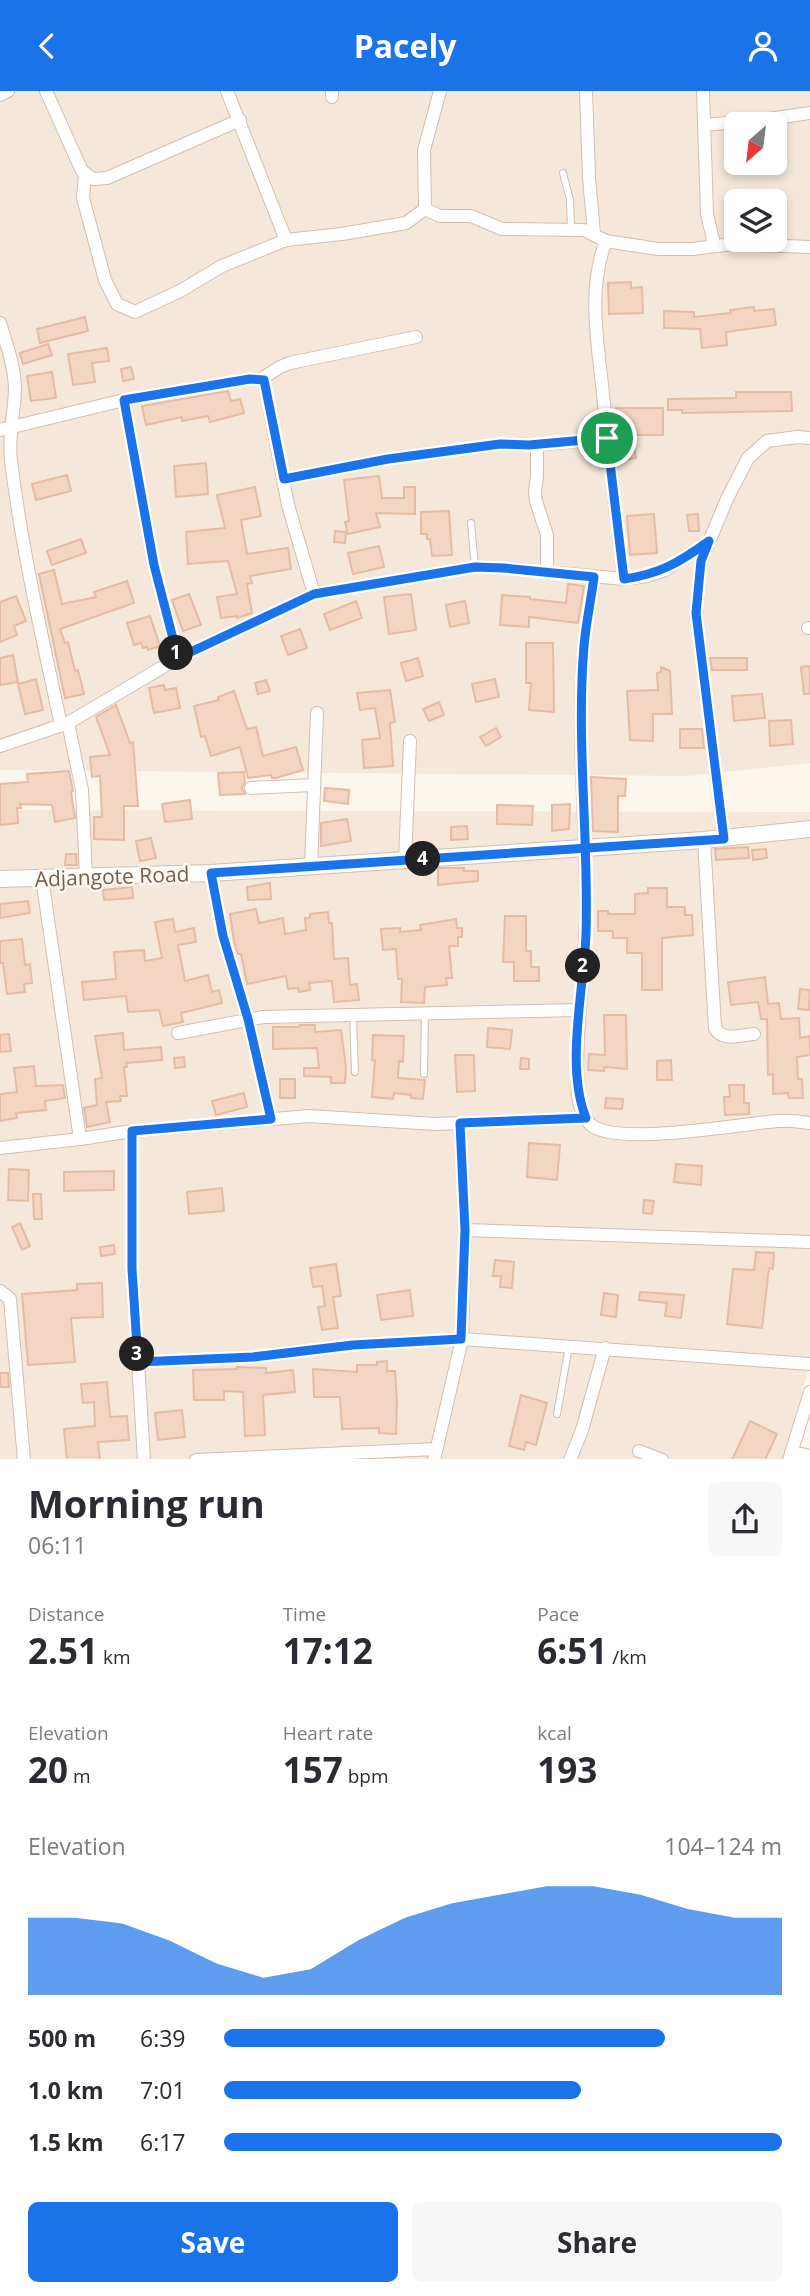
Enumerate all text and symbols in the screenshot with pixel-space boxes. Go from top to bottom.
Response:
text: Pacely [354,24,456,67]
icon: back [28,27,66,65]
icon: person [744,27,782,65]
north arrow [724,112,788,175]
map controls [724,112,787,252]
button: layers [724,189,787,252]
pin [577,408,637,468]
icon: arrive [588,419,626,457]
pin: 1 [158,635,194,671]
text: 1 [170,639,181,665]
pin: 4 [406,841,440,877]
text: 4 [417,845,428,871]
street label: Adjangote Road [34,859,190,893]
pin: 2 [566,949,600,983]
text: 2 [577,952,588,978]
pin: 3 [120,1337,154,1371]
text: 3 [131,1340,142,1366]
text: Morning run [28,1477,265,1529]
button: share [708,1482,782,1556]
text: 06:11 [28,1529,87,1561]
text: Distance [28,1601,104,1627]
text: Time [283,1601,326,1627]
text: Pace [537,1601,579,1627]
text: 2.51 [28,1627,98,1674]
text: 17:12 [283,1627,373,1674]
text: 6:51 [537,1627,607,1674]
text: km [98,1644,131,1670]
text: /km [607,1644,647,1670]
text: Elevation [28,1720,109,1746]
text: Heart rate [283,1720,373,1746]
text: kcal [537,1720,572,1746]
text: 20 [28,1746,68,1793]
text: 157 [283,1746,343,1793]
text: 193 [537,1746,597,1793]
text: m [68,1763,91,1789]
text: bpm [343,1763,388,1789]
text: Elevation [28,1830,126,1862]
text: 104–124 m [664,1830,782,1862]
text: 500 m [28,2022,96,2054]
text: 6:39 [140,2022,186,2054]
text: 1.0 km [28,2074,104,2106]
text: 7:01 [140,2074,186,2106]
text: 1.5 km [28,2126,104,2158]
text: 6:17 [140,2126,186,2158]
button: Save [28,2202,398,2282]
button: Share [412,2202,782,2282]

